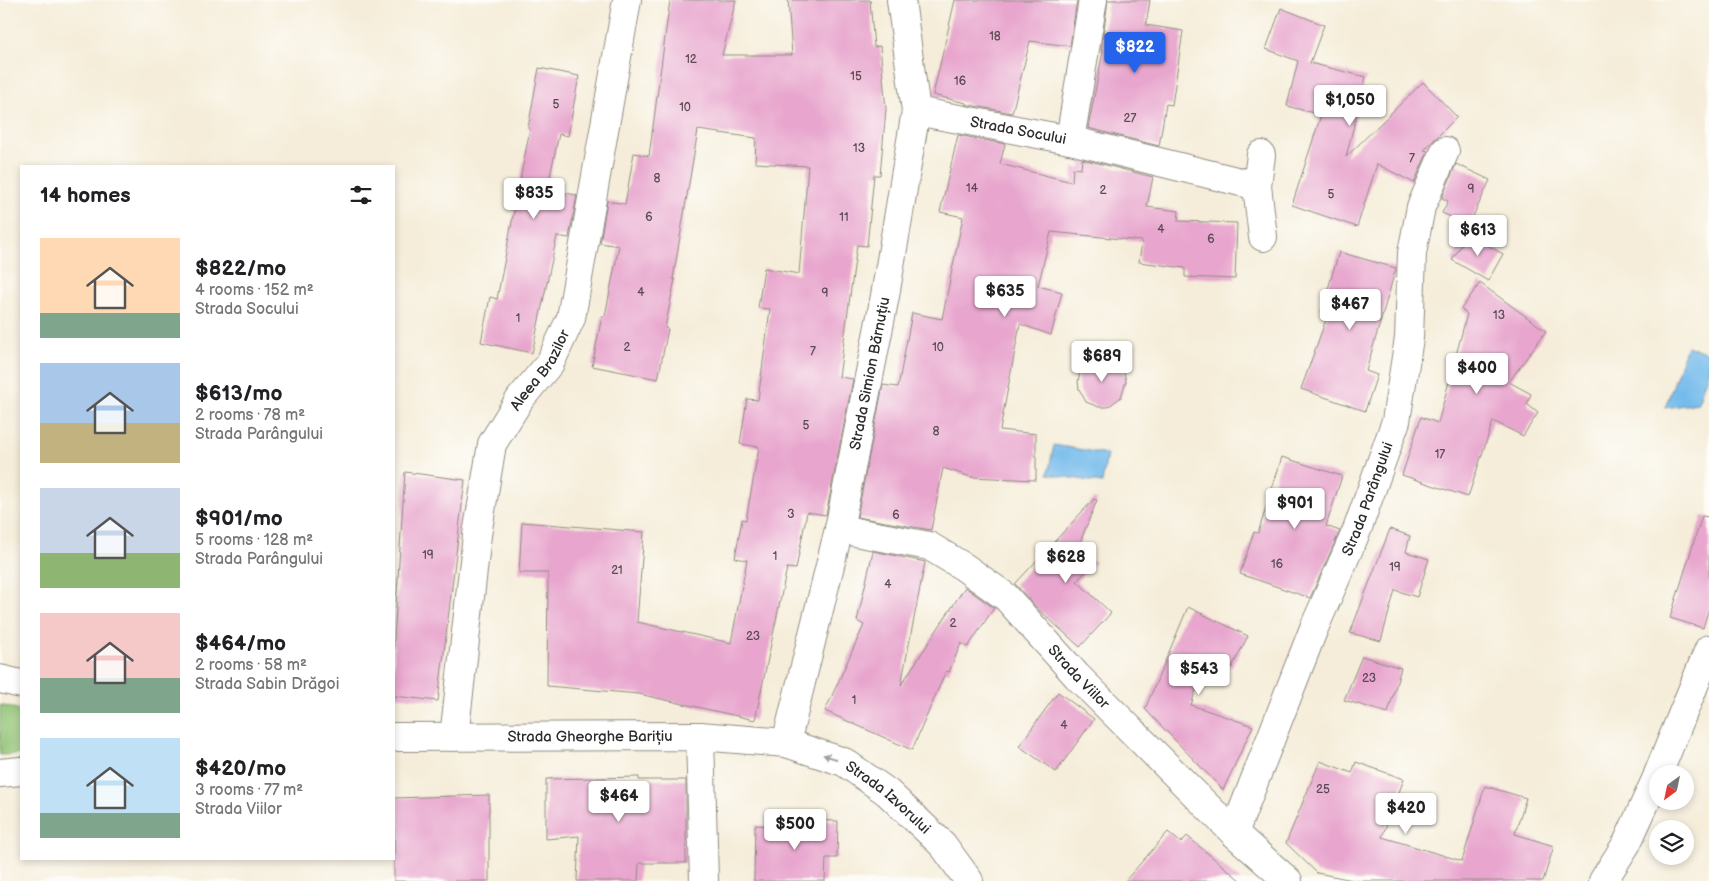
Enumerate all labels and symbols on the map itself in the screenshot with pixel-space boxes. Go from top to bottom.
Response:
house number: 18 [989,29,1001,44]
pin: $822 [1105,32,1165,74]
house number: 12 [685,52,697,67]
house number: 15 [850,69,862,84]
house number: 16 [954,74,966,89]
pin: $1,050 [1309,84,1391,127]
house number: 5 [553,97,560,112]
house number: 10 [679,100,691,115]
house number: 27 [1124,111,1137,126]
street label: Strada Socului [969,112,1068,149]
house number: 13 [853,141,865,156]
house number: 7 [1409,151,1415,166]
house number: 8 [654,171,661,186]
pin: $835 [504,178,564,220]
house number: 14 [966,181,979,196]
house number: 9 [1468,182,1475,197]
house number: 2 [1099,183,1107,198]
house number: 5 [1328,187,1335,202]
house number: 6 [645,210,653,225]
house number: 11 [839,210,849,225]
pin: $613 [1448,214,1508,257]
house number: 4 [1157,222,1165,237]
house number: 6 [1207,232,1215,247]
pin: $635 [975,276,1035,318]
house number: 4 [637,285,645,300]
house number: 9 [822,286,829,301]
pin: $467 [1320,288,1380,331]
street label: Strada Simion Bărnuțiu [846,295,895,452]
house number: 13 [1493,308,1505,323]
house number: 1 [516,311,520,326]
street label: Aleea Brazilor [506,326,574,414]
house number: 2 [623,340,631,355]
house number: 10 [932,340,944,355]
pin: $689 [1072,340,1132,383]
house number: 7 [810,344,816,359]
pin: $400 [1447,352,1507,395]
house number: 5 [803,418,810,433]
house number: 8 [933,424,940,439]
street label: Strada Parângului [1338,439,1398,559]
house number: 17 [1435,447,1445,462]
pin: $901 [1265,488,1325,530]
house number: 3 [787,507,795,522]
house number: 6 [892,508,900,523]
pin: $628 [1036,542,1096,584]
house number: 19 [422,548,434,563]
house number: 1 [773,549,777,564]
house number: 16 [1271,557,1283,572]
house number: 19 [1389,560,1401,575]
house number: 21 [611,563,623,578]
house number: 4 [884,577,892,592]
house number: 2 [949,616,957,631]
house number: 23 [746,629,760,644]
street label: Strada Viilor [1043,641,1114,714]
pin: $543 [1169,654,1229,696]
house number: 23 [1362,671,1376,686]
house number: 1 [852,693,856,708]
house number: 4 [1060,718,1068,733]
street label: Strada Gheorghe Barițiu [507,727,673,747]
one-way arrow [822,753,837,761]
street label: Strada Izvorului [842,757,934,838]
north arrow [1649,765,1694,810]
pin: $464 [589,780,649,823]
house number: 25 [1316,782,1330,797]
pin: $420 [1376,792,1436,835]
pin: $500 [765,808,825,851]

